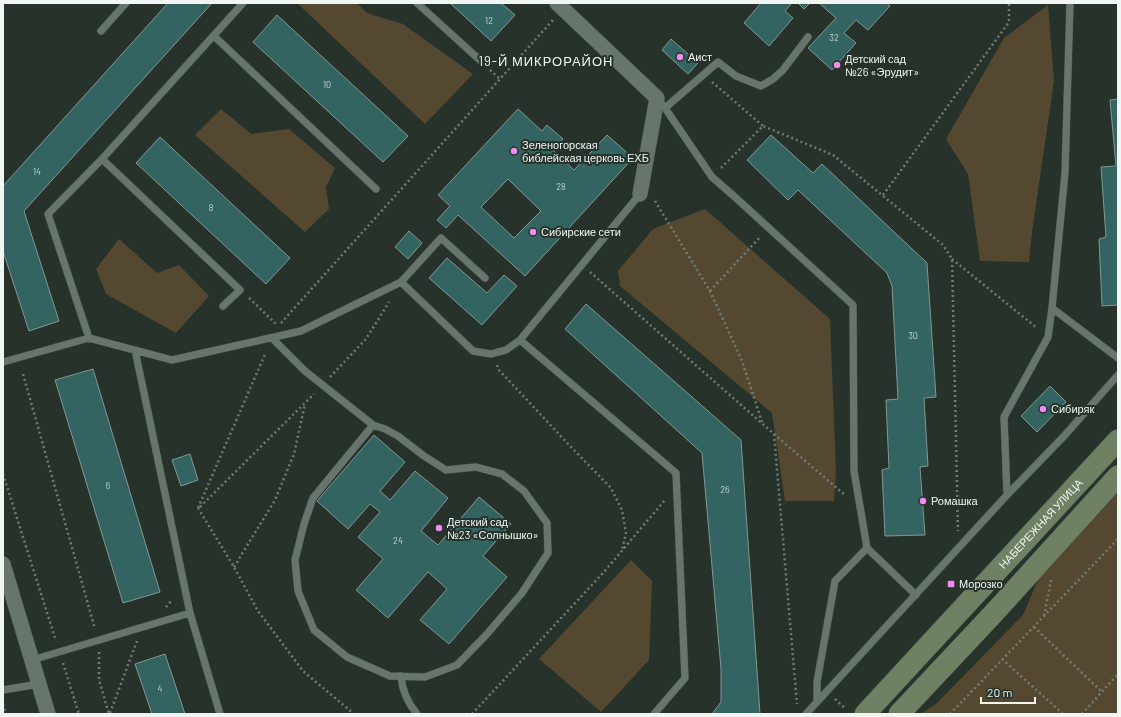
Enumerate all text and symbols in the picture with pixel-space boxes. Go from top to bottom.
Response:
house number: 12 [485,15,493,26]
house number: 32 [829,32,839,43]
place label: Аист [688,50,712,63]
marker: Аист [675,52,685,62]
place label: Детский сад №26 «Эрудит» [845,52,919,78]
district label: 19-Й МИКРОРАЙОН [479,53,613,69]
marker: Детский сад №26 «Эрудит» [832,60,842,70]
house number: 10 [323,79,331,90]
place label: Зеленогорская библейская церковь ЕХБ [522,138,649,164]
marker: Зеленогорская библейская церковь ЕХБ [509,146,519,156]
house number: 14 [33,166,41,177]
house number: 28 [556,181,566,192]
house number: 8 [209,202,214,213]
place label: Сибирские сети [541,225,621,238]
marker: Сибирские сети [528,227,538,237]
house number: 30 [908,330,918,341]
place label: Сибиряк [1051,402,1094,415]
marker: Сибиряк [1038,404,1048,414]
street label: НАБЕРЕЖНАЯ УЛИЦА [996,475,1085,571]
house number: 6 [106,480,111,491]
house number: 26 [720,484,730,495]
place label: Ромашка [931,494,979,507]
marker: Ромашка [918,496,928,506]
place label: Детский сад №23 «Солнышко» [447,515,539,541]
marker: Детский сад №23 «Солнышко» [434,523,444,533]
house number: 24 [393,535,403,546]
place label: Морозко [959,577,1003,590]
marker: Морозко [946,579,956,589]
scale bar [981,679,1035,705]
house number: 4 [158,683,163,694]
text: 20 m [987,685,1013,699]

